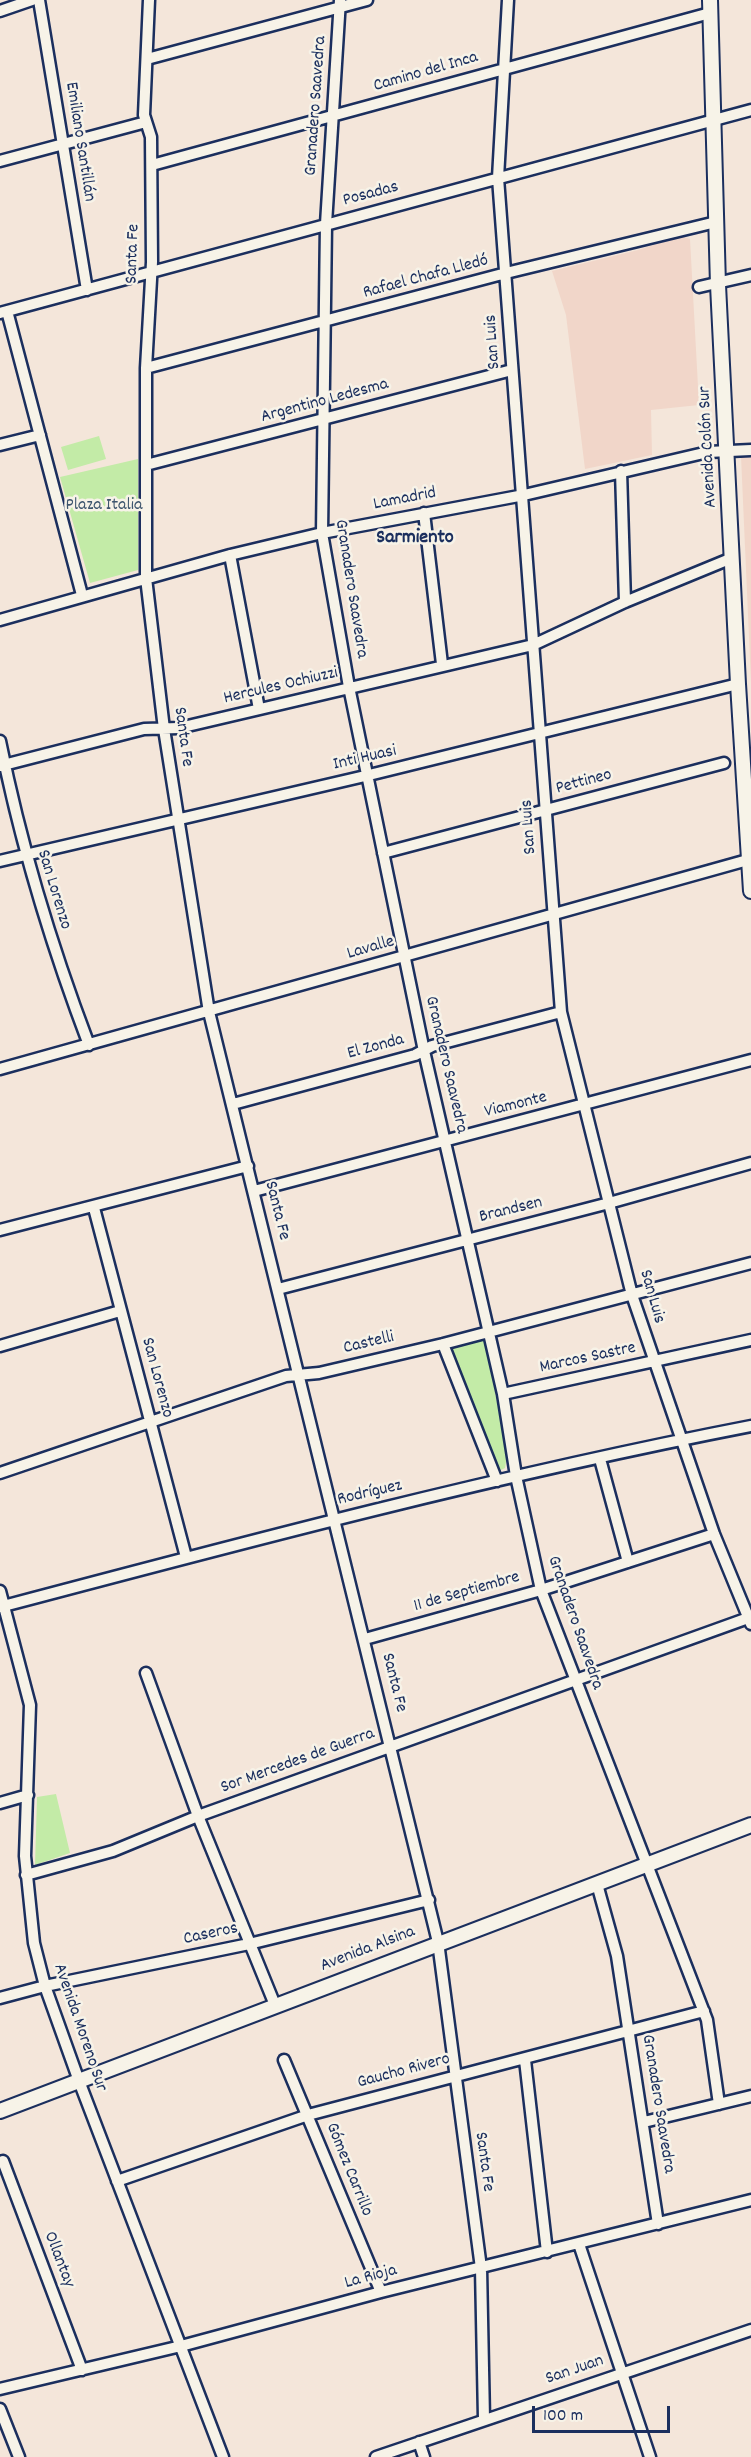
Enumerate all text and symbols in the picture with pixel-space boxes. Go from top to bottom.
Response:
street label: Granadero Saavedra [301,35,333,177]
street label: Camino del Inca [371,48,481,98]
street label: Emiliano Santillán [59,81,99,203]
street label: Posadas [341,177,401,213]
street label: Santa Fe [122,224,146,284]
street label: Rafael Chafa Lledó [361,251,491,305]
street label: San Luis [481,314,507,370]
street label: Argentino Ledesma [259,375,391,429]
street label: Avenida Colón Sur [695,386,723,508]
street label: Lamadrid [372,483,438,517]
park label: Plaza Italia [66,496,142,518]
street label: Granadero Saavedra [328,518,372,660]
district label: Sarmiento [376,527,454,551]
street label: Hercules Ochiuzzi [222,663,340,711]
street label: Santa Fe [167,706,197,768]
street label: Inti Huasi [331,741,399,777]
street label: Pettineo [554,765,614,801]
street label: San Luis [517,799,543,855]
street label: San Lorenzo [31,848,75,932]
street label: Lavalle [345,932,397,966]
street label: Granadero Saavedra [419,994,471,1136]
street label: El Zonda [345,1030,407,1066]
street label: Viamonte [483,1088,549,1124]
street label: Santa Fe [258,1179,294,1243]
street label: Brandsen [477,1193,545,1229]
street label: San Luis [633,1268,669,1326]
street label: Castelli [342,1328,396,1360]
street label: San Lorenzo [135,1336,177,1420]
street label: Marcos Sastre [538,1338,638,1380]
street label: Rodríguez [336,1476,404,1512]
street label: Granadero Saavedra [541,1553,607,1693]
street label: 11 de Septiembre [412,1568,522,1618]
street label: Santa Fe [375,1651,411,1715]
street label: Sor Mercedes de Guerra [218,1724,378,1800]
street label: Caseros [182,1919,240,1951]
street label: Avenida Alsina [318,1922,418,1978]
street label: Avenida Moreno Sur [47,1961,111,2095]
street label: Granadero Saavedra [635,2033,679,2175]
street label: Gaucho Rivero [355,2049,453,2095]
street label: Gómez Carrillo [319,2120,377,2220]
street label: Santa Fe [468,2131,498,2193]
street label: Ollantay [38,2229,78,2291]
street label: La Rioja [343,2261,399,2295]
street label: San Juan [543,2351,607,2391]
scale bar [535,2394,673,2432]
text: 100 m [543,2404,583,2429]

